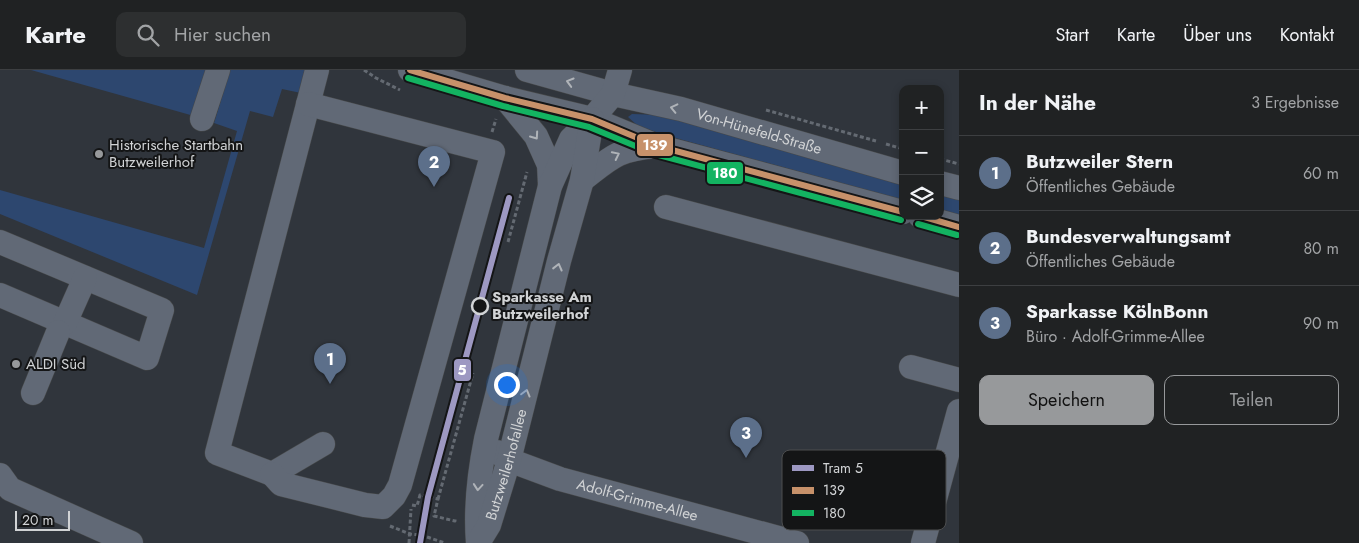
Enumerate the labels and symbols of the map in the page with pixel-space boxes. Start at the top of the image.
one-way arrow [566,78,575,88]
one-way arrow [670,103,679,114]
street label: Von-Hünefeld-Straße [693,103,825,160]
one-way arrow [529,130,538,140]
line badge: 139 [636,133,674,157]
place label: Historische Startbahn Butzweilerhof [109,134,243,173]
text: 139 [642,135,668,155]
pin: 2 [418,146,450,187]
marker: Historische Startbahn Butzweilerhof [93,148,105,160]
one-way arrow [611,151,620,161]
line badge: 180 [706,161,744,185]
text: 180 [712,163,738,183]
one-way arrow [552,263,563,272]
place label: Sparkasse Am Butzweilerhof [492,286,592,325]
marker: Sparkasse Am Butzweilerhof [471,297,489,315]
pin: 1 [314,343,346,384]
place label: ALDI Süd [26,353,86,375]
marker: ALDI Süd [10,358,22,370]
line badge: 5 [453,358,472,382]
text: 5 [457,360,467,380]
your location [494,372,520,398]
one-way arrow [521,389,531,398]
street label: Butzweilerhofallee [480,406,532,523]
pin: 3 [730,417,762,458]
legend [782,450,946,530]
text: Tram 5 [823,458,863,478]
street label: Adolf-Grimme-Allee [574,473,701,527]
text: 139 [823,480,845,500]
one-way arrow [473,483,484,491]
text: 180 [823,503,845,523]
scale bar [15,508,70,531]

